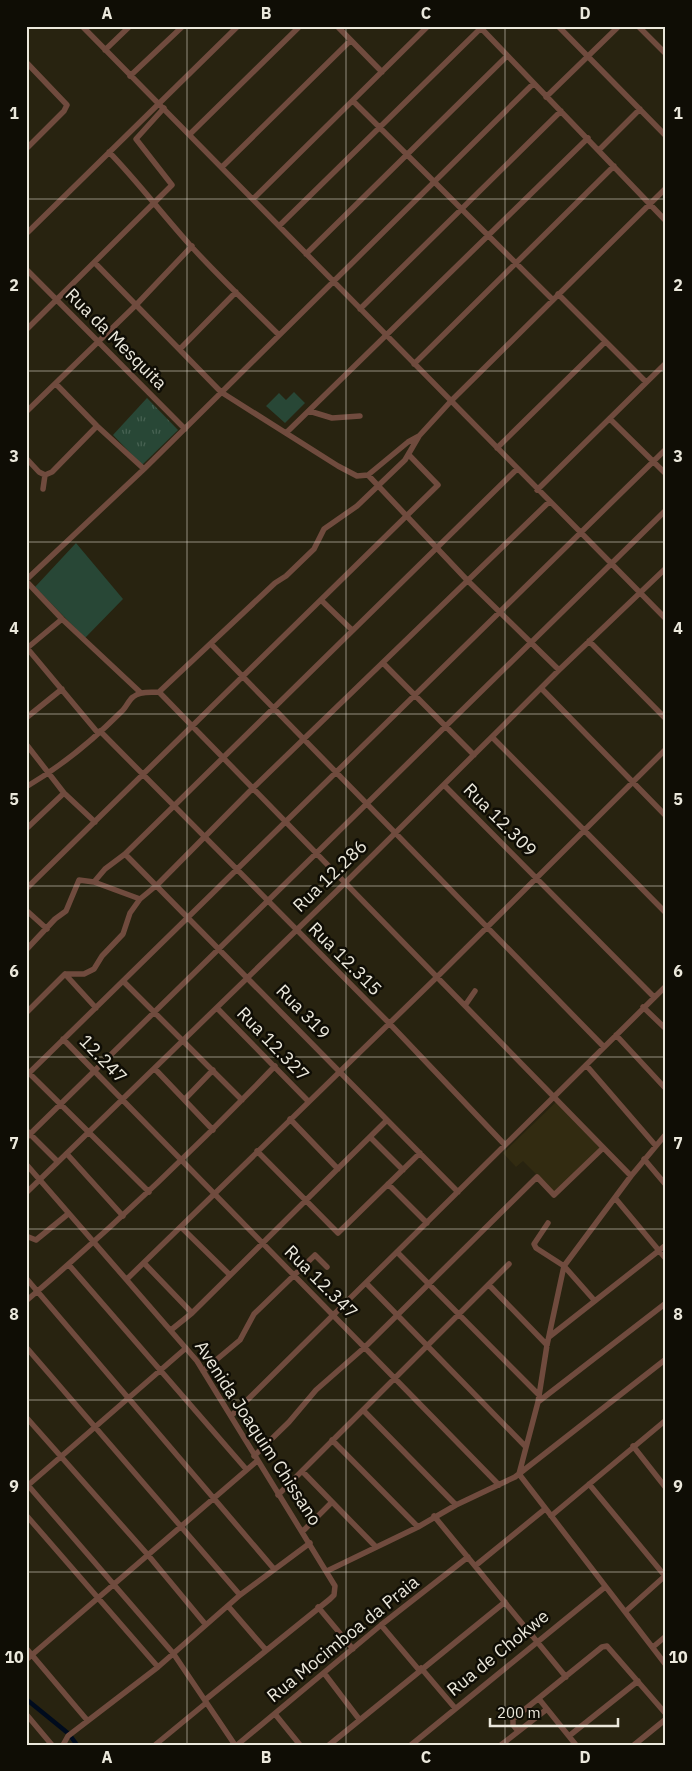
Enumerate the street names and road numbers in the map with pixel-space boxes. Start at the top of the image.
street label: Rua da Mesquita [61,283,172,395]
street label: Rua 12.309 [459,778,542,861]
street label: Rua 12.286 [288,835,372,917]
street label: Rua 12.315 [304,917,387,1000]
street label: Rua 319 [271,979,335,1044]
street label: Rua 12.327 [232,1002,314,1086]
street label: 12.247 [75,1029,132,1088]
street label: Rua 12.347 [280,1240,363,1323]
street label: Avenida Joaquim Chissano [190,1336,327,1530]
street label: Rua Mocimboa da Praia [262,1570,424,1707]
street label: Rua de Chokwe [442,1604,553,1701]

